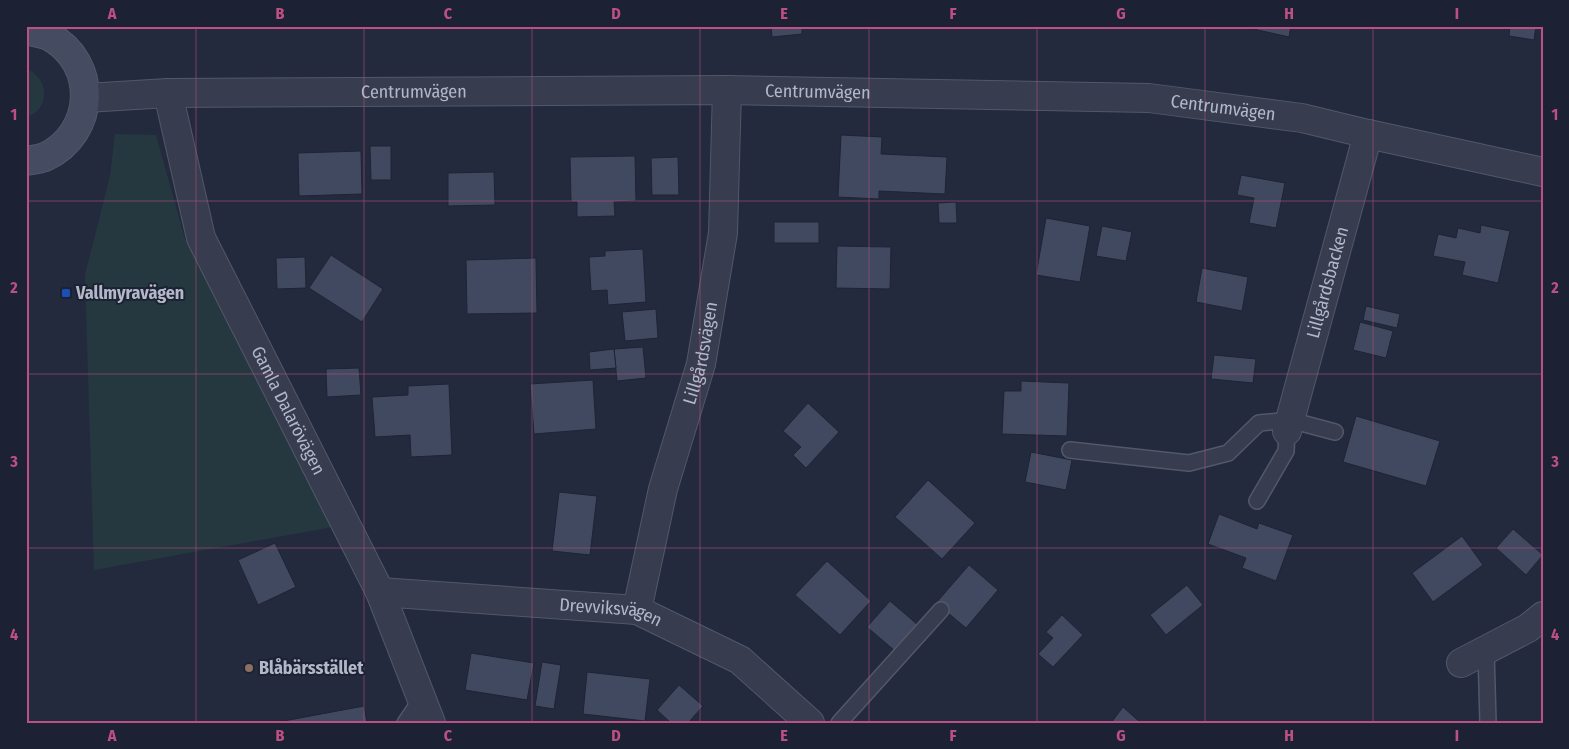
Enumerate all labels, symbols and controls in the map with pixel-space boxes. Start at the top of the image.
text: A [107,4,117,23]
text: B [276,4,285,23]
text: C [444,4,453,23]
text: D [611,4,621,23]
text: E [780,4,788,23]
text: F [949,4,957,23]
text: G [1116,4,1126,23]
text: H [1284,4,1294,23]
text: I [1455,4,1459,23]
street label: Centrumvägen [361,80,467,103]
street label: Centrumvägen [765,80,871,104]
street label: Centrumvägen [1169,90,1277,125]
text: 1 [11,105,17,124]
text: 1 [1552,105,1558,124]
street label: Lillgårdsbacken [1302,224,1353,341]
text: 2 [9,278,18,297]
text: 2 [1550,278,1559,297]
place label: Vallmyravägen [75,282,184,304]
marker: Vallmyravägen [60,287,72,299]
street label: Lillgårdsvägen [678,300,722,407]
street label: Gamla Dalarövägen [247,342,330,479]
text: 3 [9,452,18,471]
text: 3 [1550,452,1559,471]
street label: Drevviksvägen [559,594,666,632]
text: 4 [10,625,18,644]
text: 4 [1551,625,1559,644]
place label: Blåbärsstället [259,657,364,679]
marker: Blåbärsstället [243,662,255,674]
text: A [107,726,117,745]
text: B [276,726,285,745]
text: C [444,726,453,745]
text: D [611,726,621,745]
text: E [780,726,788,745]
text: F [949,726,957,745]
text: G [1116,726,1126,745]
text: H [1284,726,1294,745]
text: I [1455,726,1459,745]

